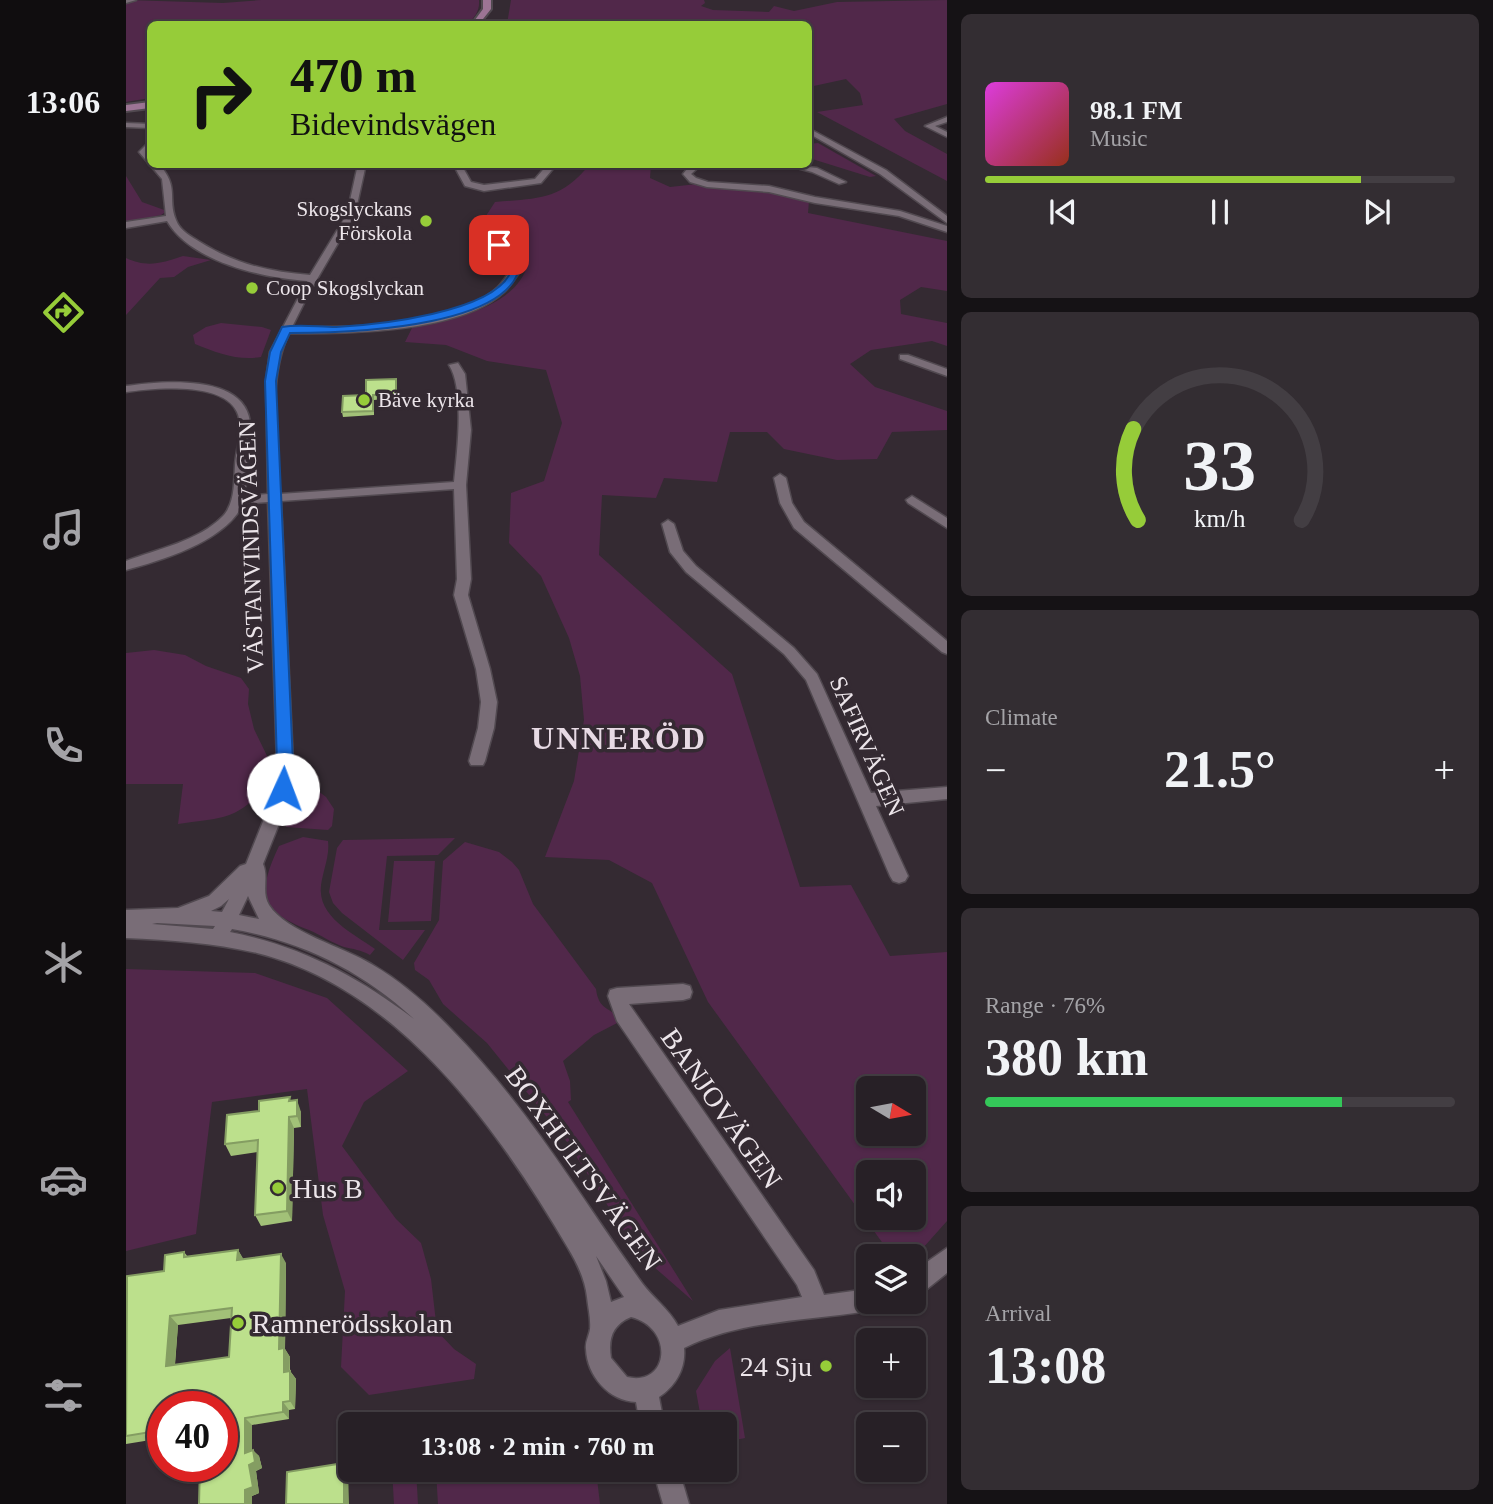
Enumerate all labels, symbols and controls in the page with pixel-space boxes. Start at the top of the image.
text: 470 m [290,48,417,103]
icon: right [175,49,266,140]
text: 13:06 [26,84,100,120]
text: 98.1 FM [1090,96,1182,125]
text: Bidevindsvägen [290,106,496,142]
text: Music [1090,126,1148,151]
icon: previous [1044,193,1082,231]
icon: pause [1201,193,1239,231]
icon: next [1358,193,1396,231]
place label: Skogslyckans Förskola [297,197,413,245]
marker: Skogslyckans Förskola [418,213,434,229]
pin [469,215,529,275]
icon: arrive [480,226,518,264]
place label: Coop Skogslyckan [266,276,425,300]
marker: Coop Skogslyckan [244,280,260,296]
icon: directions [39,288,88,337]
place label: Bäve kyrka [378,388,475,412]
marker: Bäve kyrka [356,392,372,408]
street label: VÄSTANVINDSVÄGEN [234,420,268,674]
text: 33 [1184,425,1256,506]
icon: music [39,505,88,554]
text: km/h [1194,505,1246,532]
street label: SAFIRVÄGEN [825,672,909,820]
text: Climate [985,705,1058,730]
district label: UNNERÖD [531,720,707,756]
icon: phone [39,721,88,770]
text: 21.5° [1164,741,1276,798]
text: − [985,749,1006,791]
text: + [1434,749,1455,791]
position arrow [246,752,320,826]
icon: climate [39,938,88,987]
text: Range · 76% [985,993,1105,1018]
street label: BANJOVÄGEN [655,1022,788,1194]
text: 380 km [985,1029,1148,1086]
street label: BOXHULTSVÄGEN [499,1060,668,1276]
north arrow [856,1076,926,1146]
map controls [856,1076,926,1482]
icon: car [39,1155,88,1204]
button: sound [856,1160,926,1230]
place label: Hus B [292,1173,363,1204]
marker: Hus B [270,1180,286,1196]
button: layers [856,1244,926,1314]
text: Arrival [985,1301,1051,1326]
place label: Ramnerödsskolan [252,1308,453,1339]
marker: Ramnerödsskolan [230,1315,246,1331]
button: + [856,1328,926,1398]
text: 13:08 [985,1337,1106,1394]
place label: 24 Sju [740,1351,812,1382]
marker: 24 Sju [818,1358,834,1374]
icon: filters [39,1371,88,1420]
speed limit sign: 40 [147,1391,238,1482]
button: − [856,1412,926,1482]
text: 13:08 · 2 min · 760 m [421,1432,655,1461]

